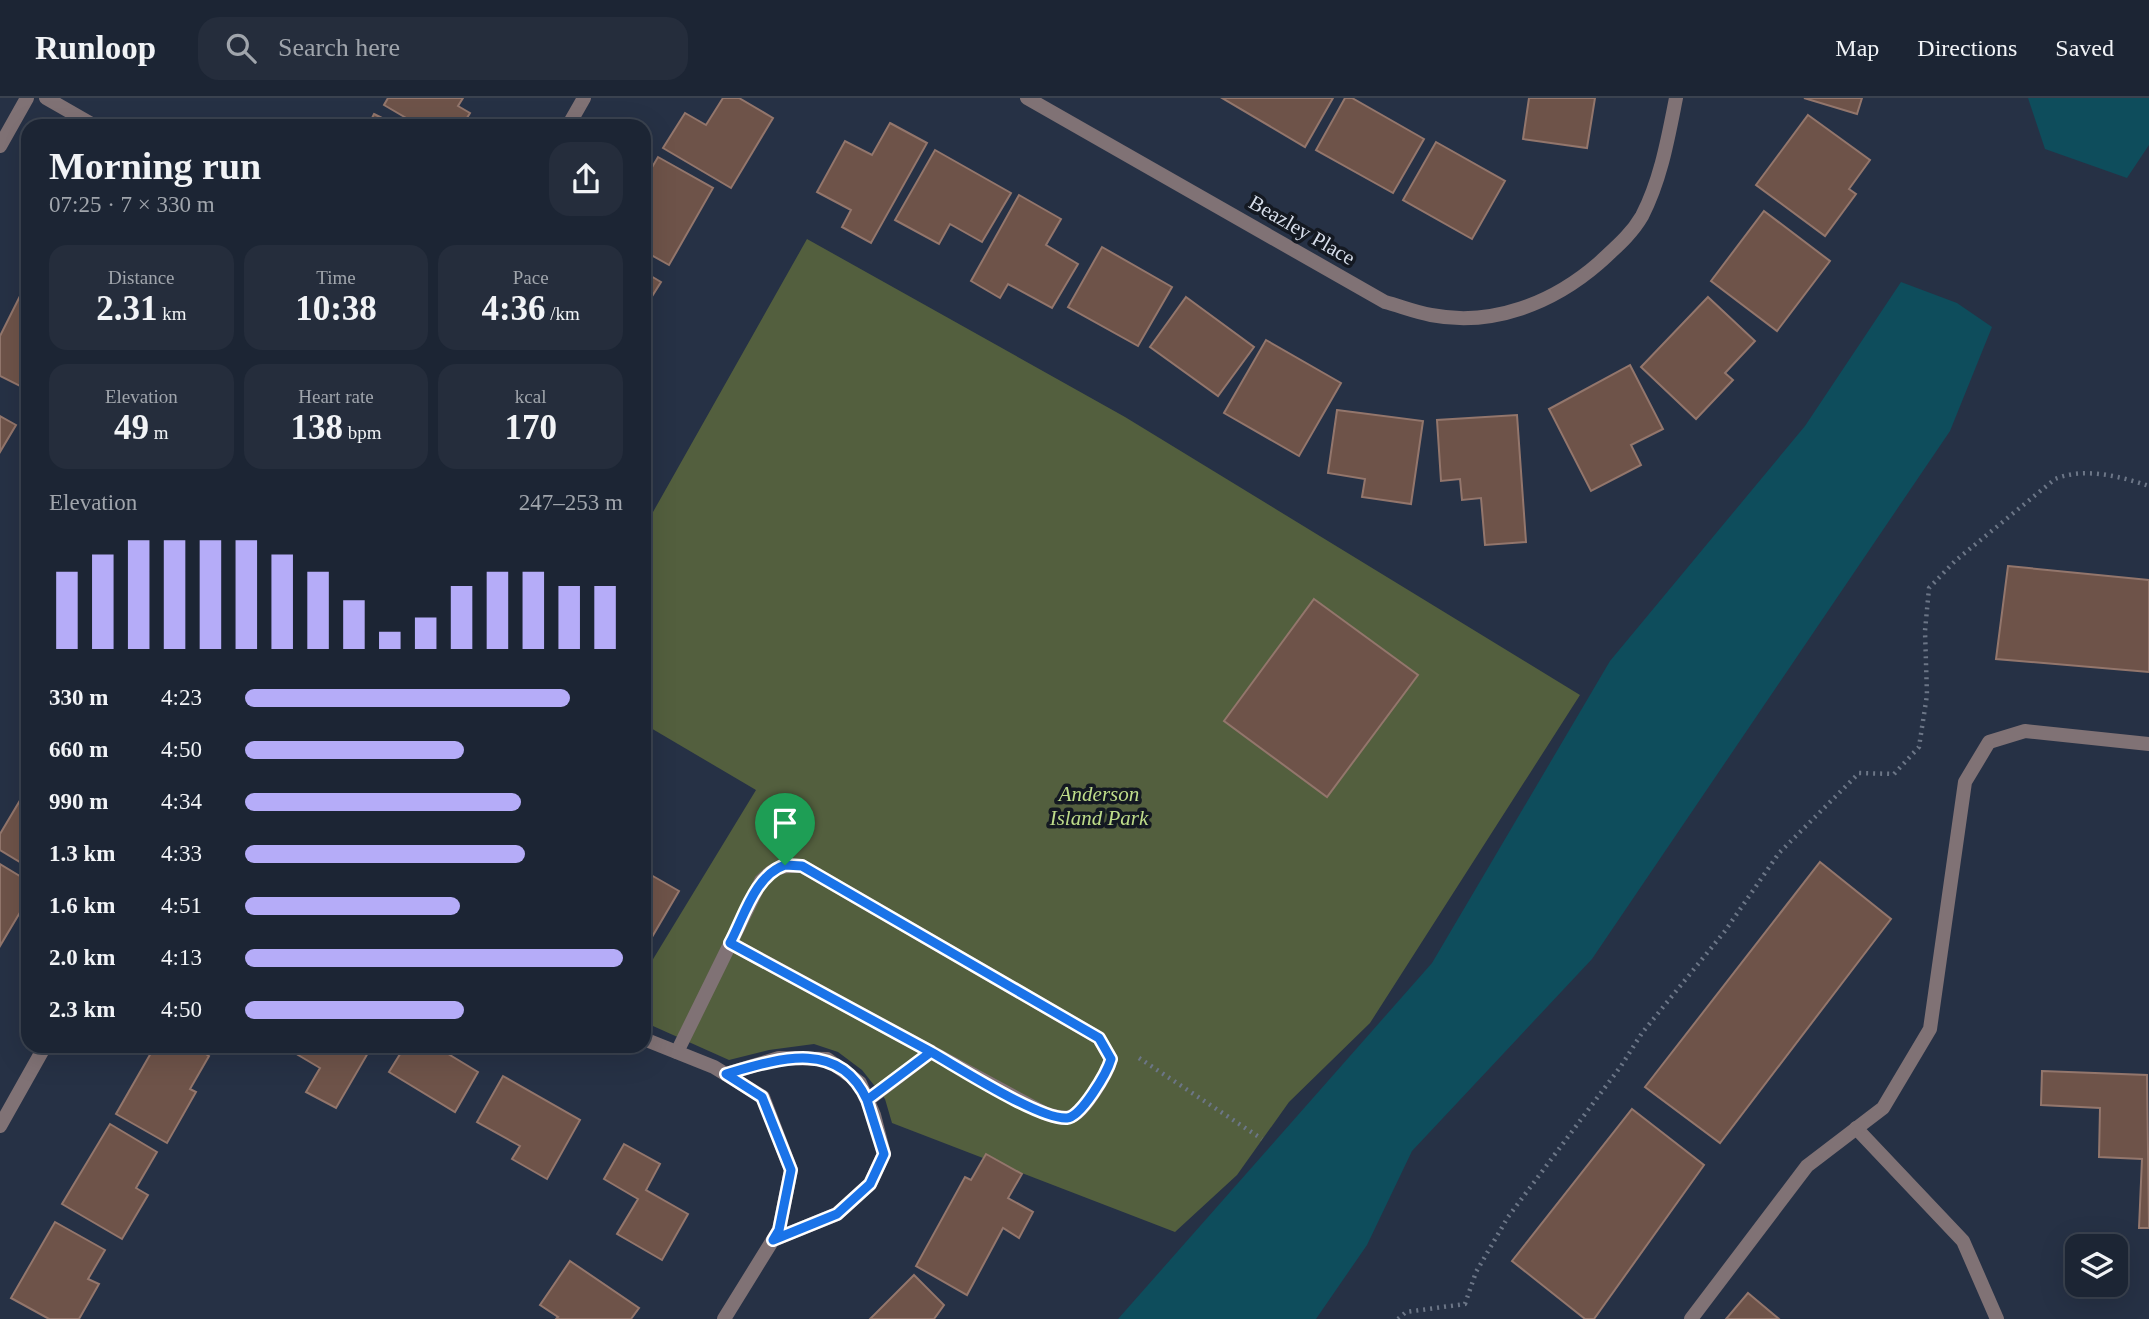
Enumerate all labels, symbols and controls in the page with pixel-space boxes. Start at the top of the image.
search box [198,17,688,80]
icon: search [222,29,260,67]
text: Runloop [35,30,156,66]
text: Search here [278,33,400,62]
text: Map [1835,35,1879,61]
text: Directions [1917,35,2017,61]
text: Saved [2055,35,2114,61]
button: share [549,142,623,216]
text: Morning run [49,145,261,187]
street label: Beazley Place [1245,190,1359,270]
text: 07:25 · 7 × 330 m [49,192,215,217]
text: Distance [108,267,175,288]
text: Time [316,267,356,288]
text: Pace [513,267,549,288]
text: 2.31 [96,289,157,328]
text: 10:38 [295,289,377,328]
text: 4:36 [481,289,546,328]
text: km [157,303,186,324]
text: /km [546,303,580,324]
text: Elevation [105,386,178,407]
text: Heart rate [298,386,374,407]
text: kcal [515,386,546,407]
text: 49 [114,408,149,447]
text: 138 [290,408,343,447]
text: 170 [504,408,557,447]
text: m [149,422,169,443]
text: bpm [343,422,382,443]
text: Elevation [49,490,137,515]
text: 247–253 m [519,490,623,515]
text: 330 m [49,685,108,710]
text: 4:23 [161,685,202,710]
text: 660 m [49,737,108,762]
text: 4:50 [161,737,202,762]
park label: Anderson Island Park [1049,782,1149,830]
text: 990 m [49,789,108,814]
text: 4:34 [161,789,202,814]
pin [755,793,815,865]
icon: arrive [766,804,804,842]
text: 1.3 km [49,841,115,866]
text: 4:33 [161,841,202,866]
text: 1.6 km [49,893,115,918]
text: 4:51 [161,893,202,918]
text: 2.0 km [49,945,115,970]
text: 4:13 [161,945,202,970]
text: 2.3 km [49,997,115,1022]
text: 4:50 [161,997,202,1022]
map controls [2065,1234,2128,1297]
button: layers [2065,1234,2128,1297]

